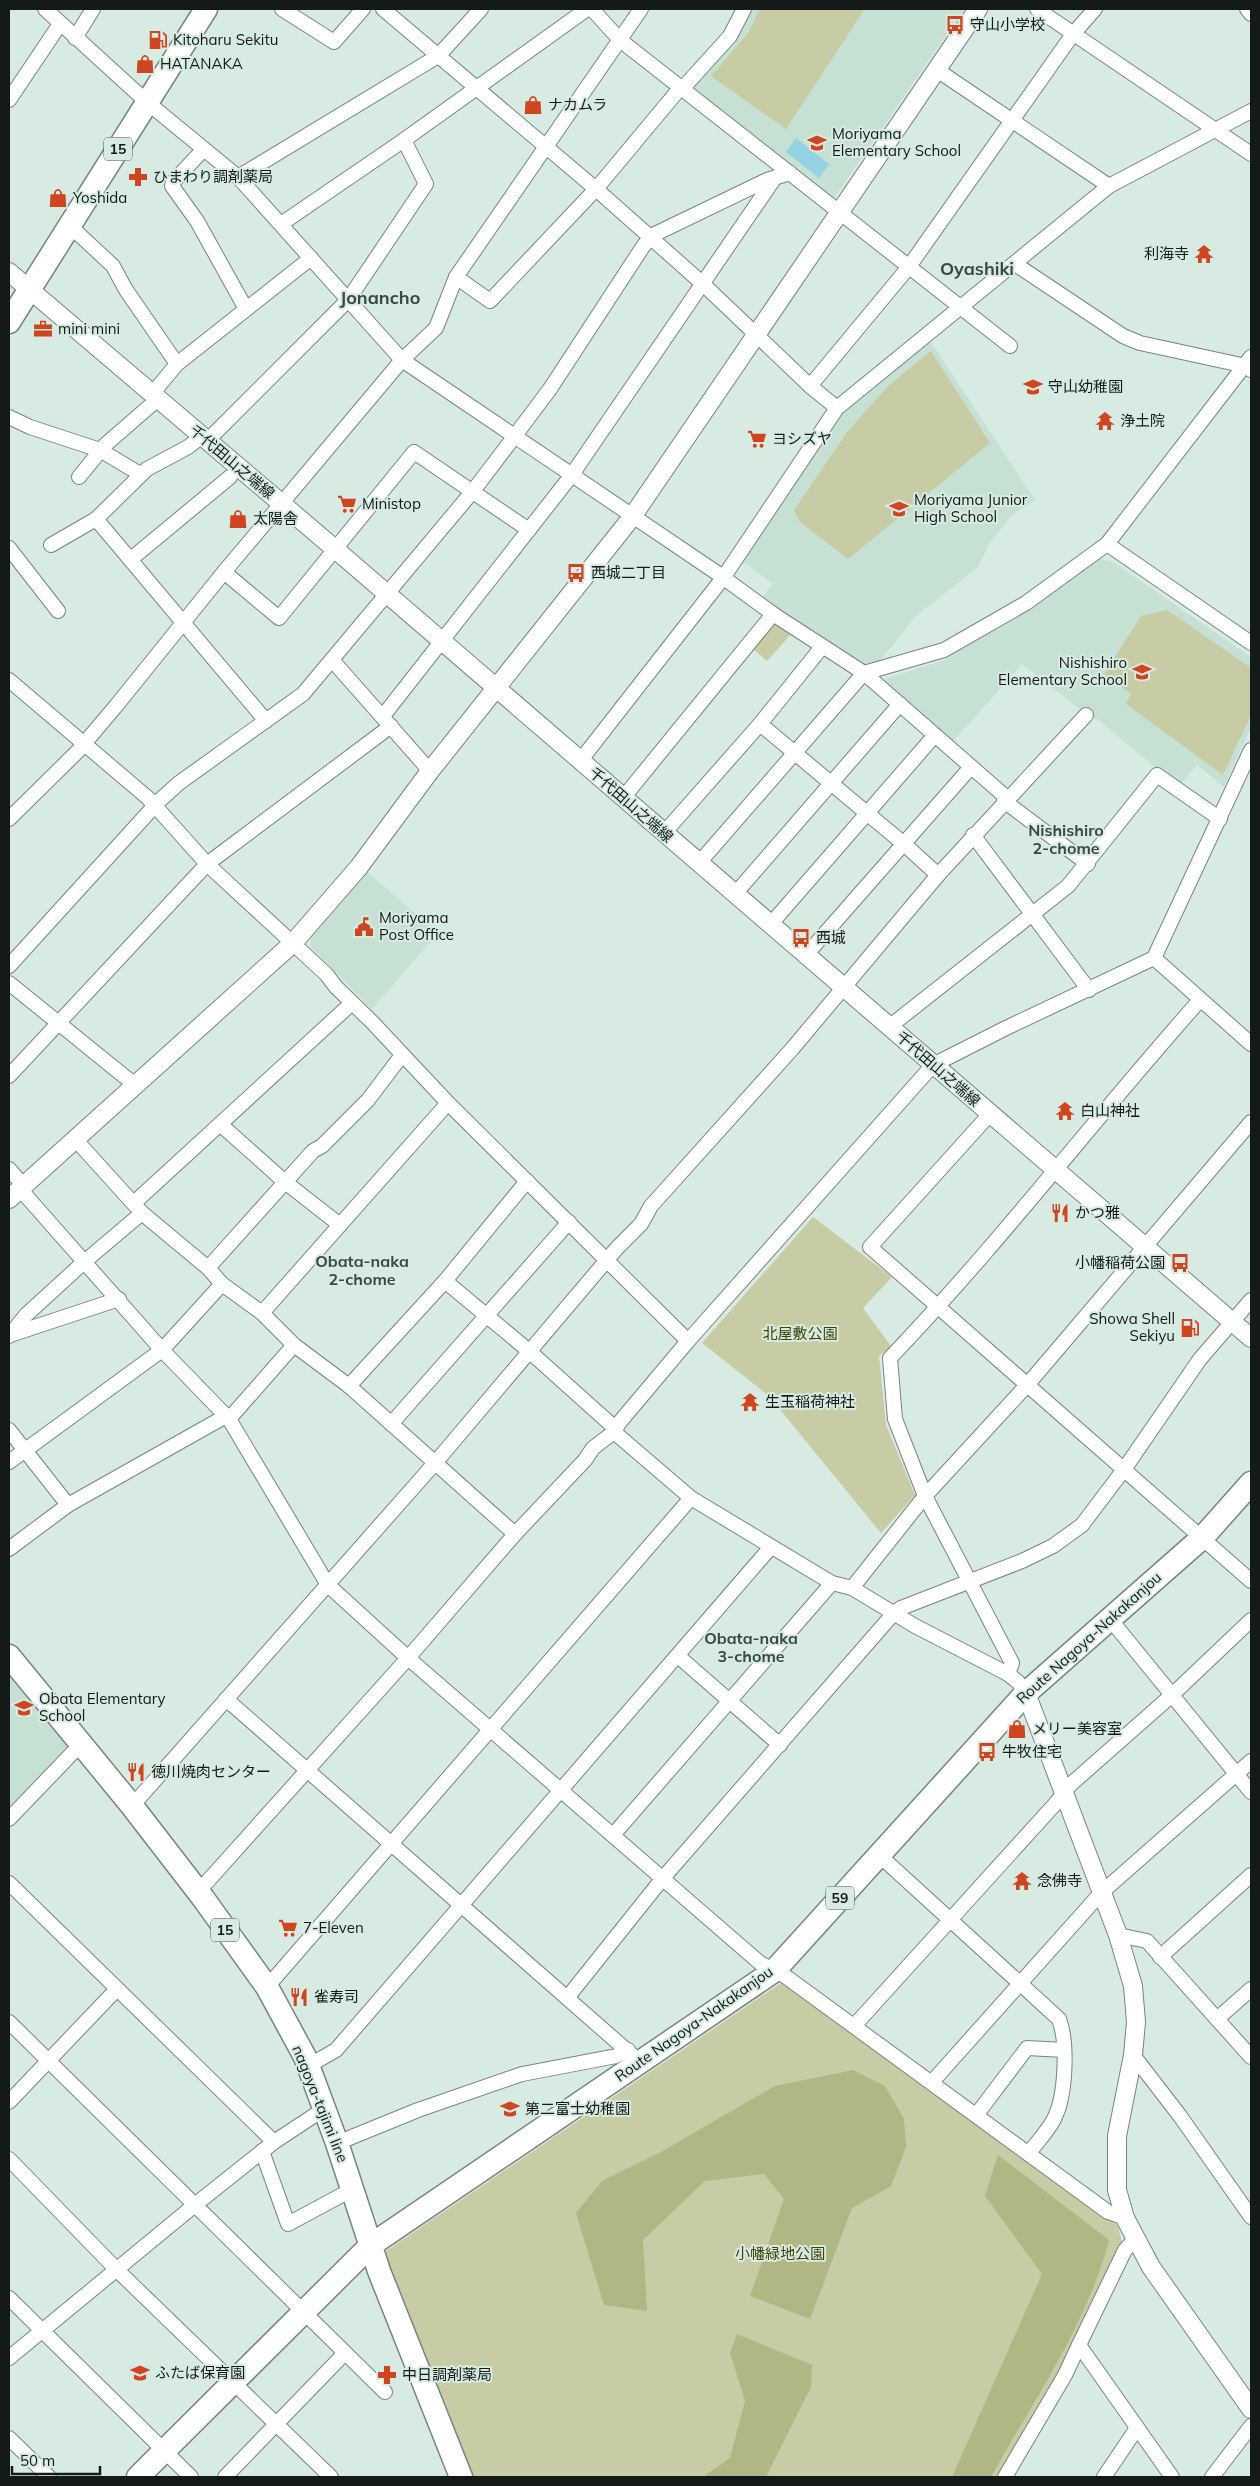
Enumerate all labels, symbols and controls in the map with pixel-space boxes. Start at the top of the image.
bus stop icon: 守山小学校 [944,14,966,36]
place label: 守山小学校 [970,15,1045,34]
fuel station icon: Kitoharu Sekitu [147,29,169,51]
place label: Kitoharu Sekitu [173,30,278,49]
shop icon: HATANAKA [134,53,156,75]
place label: HATANAKA [160,54,243,73]
shop icon: ナカムラ [522,94,544,116]
place label: ナカムラ [548,95,607,114]
place label: Moriyama Elementary School [832,124,961,160]
school or university icon: Moriyama Elementary School [806,132,828,154]
road number: 15 [104,138,132,160]
pharmacy icon: ひまわり調剤薬局 [127,166,149,188]
place label: ひまわり調剤薬局 [153,167,273,186]
shop icon: Yoshida [47,187,69,209]
place label: Yoshida [72,188,127,207]
temple icon: 利海寺 [1193,243,1215,265]
place label: 利海寺 [1144,244,1189,263]
district label: Oyashiki [940,257,1014,280]
district label: Jonancho [340,286,420,309]
office icon: mini mini [32,318,54,340]
place label: mini mini [58,319,120,338]
school or university icon: 守山幼稚園 [1022,376,1044,398]
place label: 守山幼稚園 [1048,377,1123,396]
temple icon: 浄土院 [1094,410,1116,432]
place label: 浄土院 [1120,411,1165,430]
street label: 千代田山之端線 [186,421,279,503]
supermarket icon: ヨシズヤ [746,428,768,450]
place label: ヨシズヤ [772,429,832,448]
place label: Moriyama Junior High School [914,490,1028,526]
supermarket icon: Ministop [336,493,358,515]
place label: Ministop [362,494,421,513]
school or university icon: Moriyama Junior High School [888,498,910,520]
shop icon: 太陽舎 [227,508,249,530]
place label: 太陽舎 [253,509,298,528]
bus stop icon: 西城二丁目 [565,562,587,584]
place label: 西城二丁目 [591,563,666,582]
place label: Nishishiro Elementary School [998,653,1127,689]
school or university icon: Nishishiro Elementary School [1131,661,1153,683]
street label: 千代田山之端線 [585,763,677,846]
district label: Nishishiro 2-chome [1028,820,1104,858]
place label: Moriyama Post Office [379,908,454,944]
public building icon: Moriyama Post Office [353,916,375,938]
bus stop icon: 西城 [790,927,812,949]
place label: 西城 [816,928,846,947]
street label: 千代田山之端線 [892,1027,984,1110]
temple icon: 白山神社 [1054,1100,1076,1122]
place label: 白山神社 [1080,1101,1140,1120]
restaurant icon: かつ雅 [1049,1202,1071,1224]
place label: かつ雅 [1075,1203,1120,1222]
district label: Obata-naka 2-chome [315,1251,409,1289]
bus stop icon: 小幡稲荷公園 [1169,1252,1191,1274]
place label: 小幡稲荷公園 [1075,1253,1165,1272]
place label: Showa Shell Sekiyu [1089,1309,1175,1345]
fuel station icon: Showa Shell Sekiyu [1179,1317,1201,1339]
park label: 北屋敷公園 [762,1324,838,1343]
temple icon: 生玉稲荷神社 [739,1391,761,1413]
place label: 生玉稲荷神社 [765,1392,855,1411]
street label: Route Nagoya-Nakakanjou [1012,1567,1165,1708]
district label: Obata-naka 3-chome [704,1628,798,1666]
place label: Obata Elementary School [39,1689,166,1725]
school or university icon: Obata Elementary School [13,1697,35,1719]
shop icon: メリー美容室 [1006,1718,1028,1740]
place label: メリー美容室 [1032,1719,1122,1738]
bus stop icon: 牛牧住宅 [976,1741,998,1763]
place label: 牛牧住宅 [1002,1742,1062,1761]
restaurant icon: 徳川焼肉センター [125,1761,147,1783]
place label: 徳川焼肉センター [151,1762,271,1781]
temple icon: 念佛寺 [1011,1870,1033,1892]
place label: 念佛寺 [1037,1871,1082,1890]
road number: 59 [826,1886,854,1910]
supermarket icon: 7-Eleven [277,1917,299,1939]
road number: 15 [211,1918,239,1942]
place label: 7-Eleven [303,1918,364,1937]
street label: Route Nagoya-Nakakanjou [611,1962,776,2085]
restaurant icon: 雀寿司 [288,1986,310,2008]
place label: 雀寿司 [314,1987,359,2006]
street label: nagoya-tajimi line [288,2042,353,2165]
school or university icon: 第二富士幼稚園 [499,2098,521,2120]
place label: 第二富士幼稚園 [525,2099,630,2118]
park label: 小幡緑地公園 [735,2244,825,2263]
school or university icon: ふたば保育園 [129,2362,151,2384]
place label: ふたば保育園 [155,2363,245,2382]
pharmacy icon: 中日調剤薬局 [376,2364,398,2386]
place label: 中日調剤薬局 [402,2365,492,2384]
scale bar [12,2444,100,2476]
text: 50 m [20,2451,55,2470]

